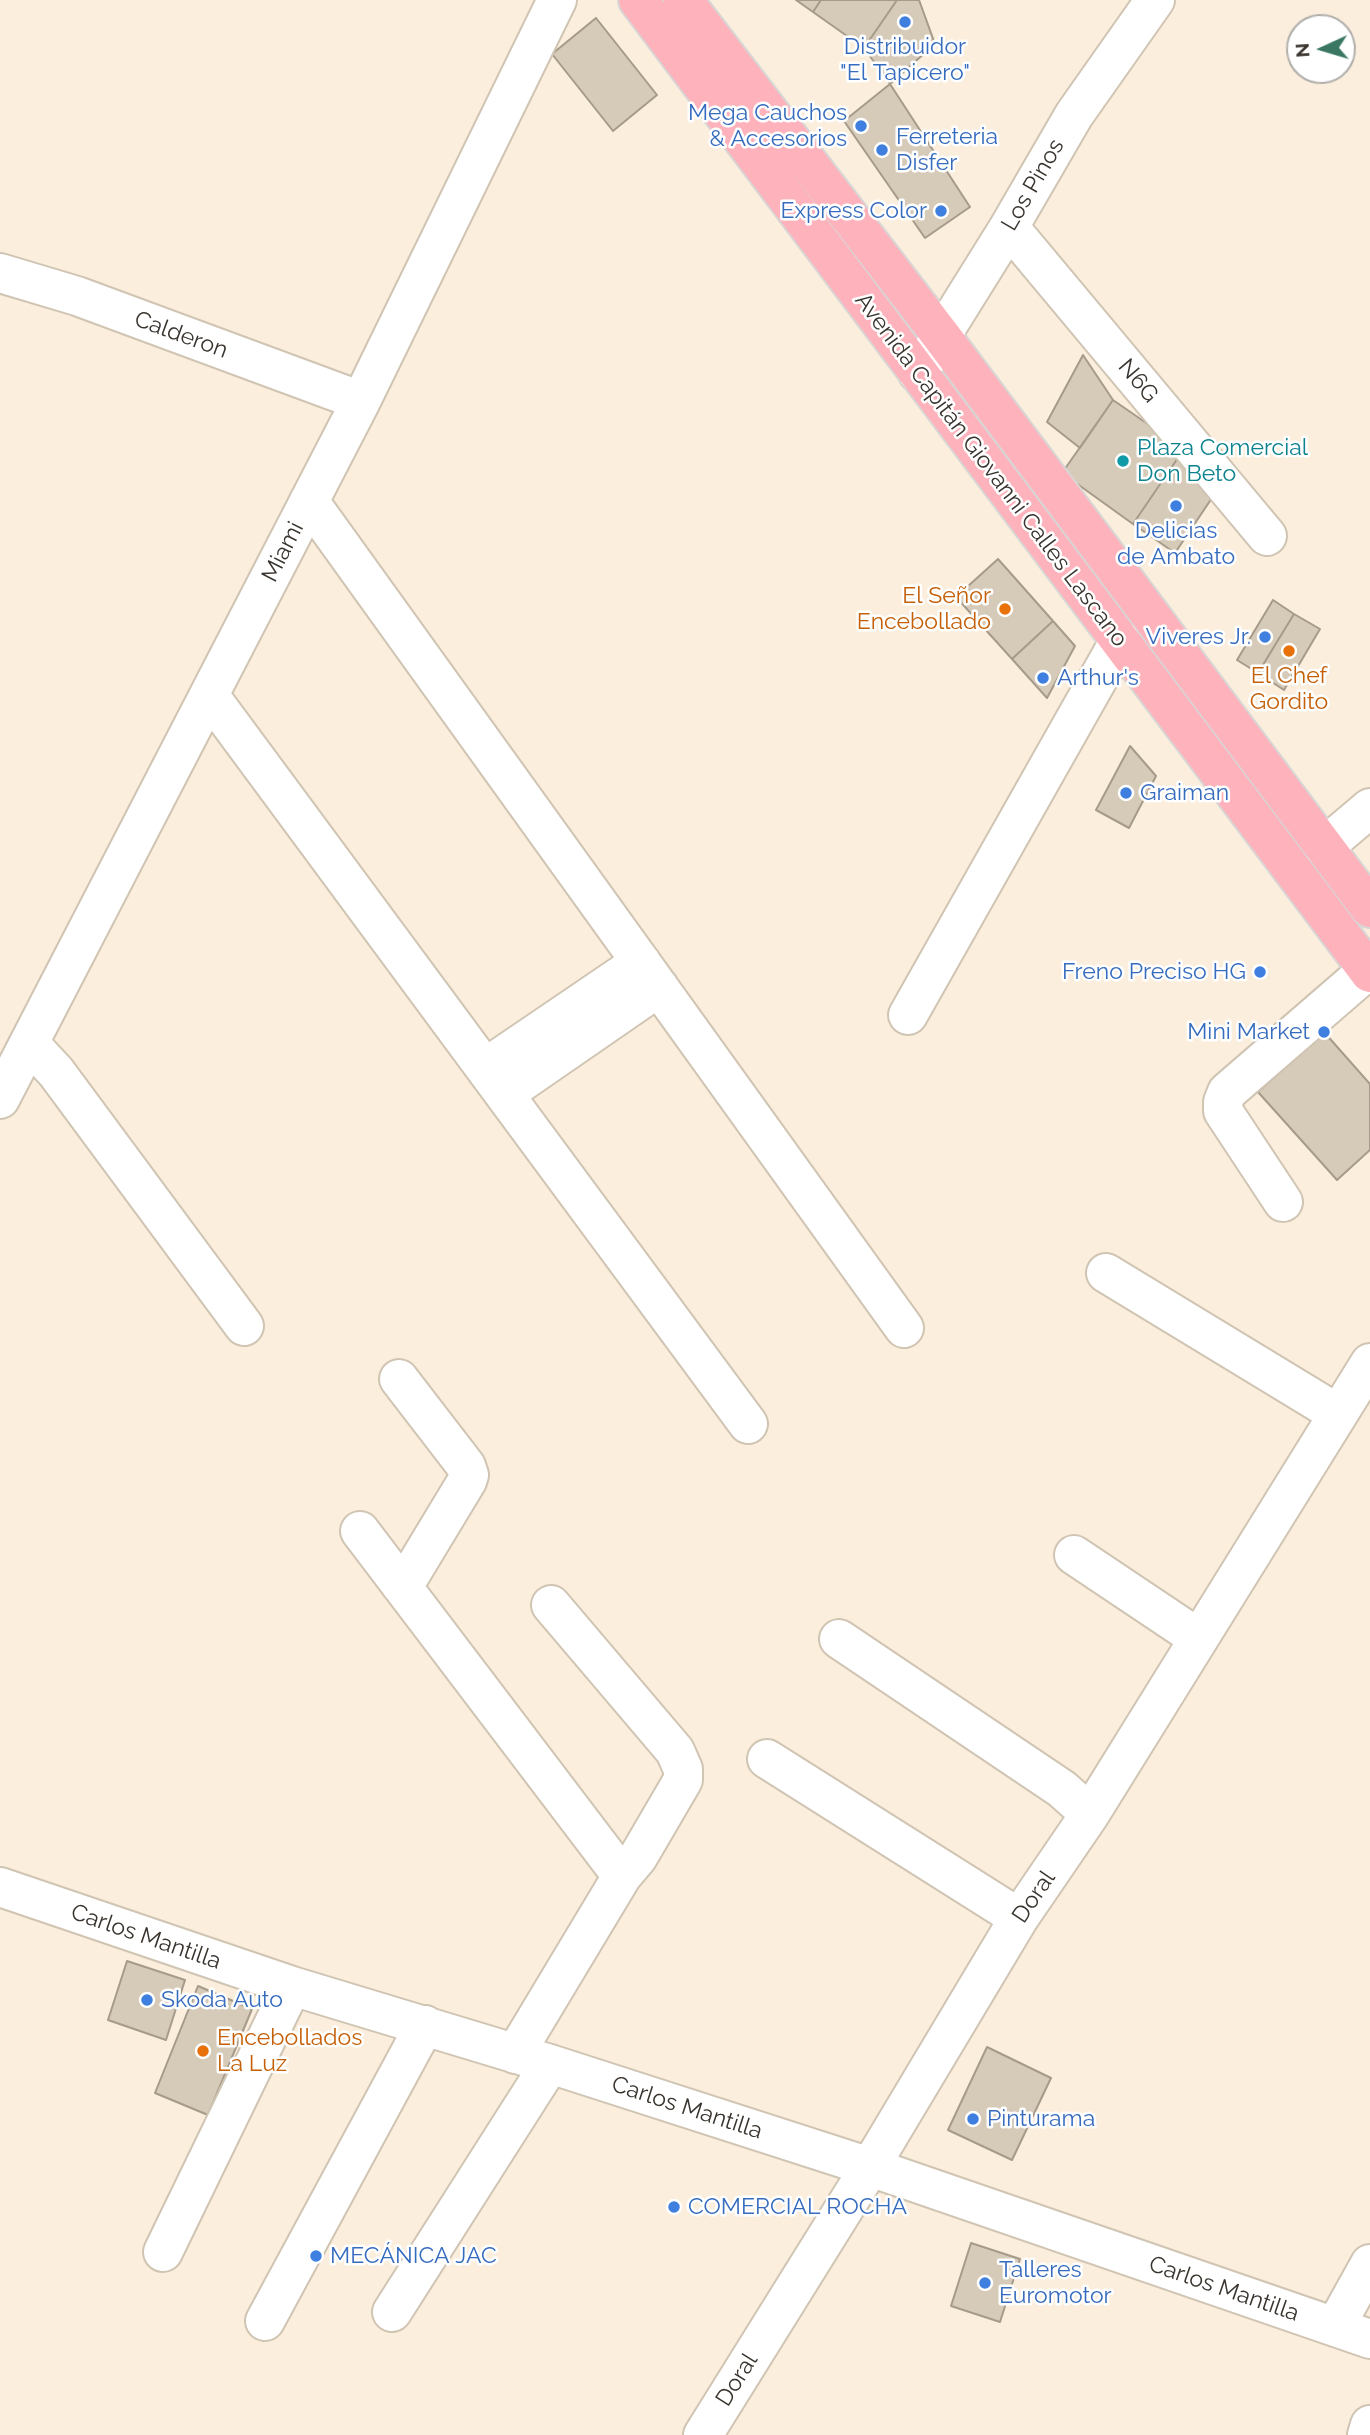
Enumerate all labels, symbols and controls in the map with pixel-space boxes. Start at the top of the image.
marker: Distribuidor "El Tapicero" [897,14,913,30]
north arrow [1286,14,1356,84]
place label: Distribuidor "El Tapicero" [840,33,970,87]
text: N [1291,42,1314,58]
place label: Mega Cauchos & Accesorios [688,99,847,153]
marker: Mega Cauchos & Accesorios [853,118,869,134]
place label: Ferreteria Disfer [896,123,998,177]
street label: Los Pinos [996,134,1070,236]
marker: Ferreteria Disfer [874,142,890,158]
place label: Express Color [780,197,927,225]
marker: Express Color [933,203,949,219]
street label: Avenida Capitán Giovanni Calles Lascano [849,288,1133,652]
street label: Calderon [131,305,231,365]
street label: N6G [1112,354,1164,408]
place label: Plaza Comercial Don Beto [1137,434,1308,488]
marker: Plaza Comercial Don Beto [1115,453,1131,469]
marker: Delicias de Ambato [1168,498,1184,514]
street label: Miami [256,517,310,587]
place label: Delicias de Ambato [1117,517,1235,571]
place label: El Señor Encebollado [857,582,991,636]
marker: El Señor Encebollado [997,601,1013,617]
place label: Viveres Jr. [1146,623,1251,651]
marker: Viveres Jr. [1257,629,1273,645]
marker: El Chef Gordito [1281,643,1297,659]
place label: El Chef Gordito [1250,662,1328,716]
place label: Arthur's [1057,664,1139,692]
marker: Arthur's [1035,670,1051,686]
place label: Graiman [1140,779,1229,807]
marker: Graiman [1118,785,1134,801]
place label: Freno Preciso HG [1062,958,1246,986]
marker: Freno Preciso HG [1252,964,1268,980]
place label: Mini Market [1187,1018,1310,1046]
marker: Mini Market [1316,1024,1332,1040]
street label: Doral [1007,1866,1061,1928]
street label: Carlos Mantilla [67,1898,225,1976]
place label: Skoda Auto [161,1986,283,2014]
marker: Skoda Auto [139,1992,155,2008]
place label: Encebollados La Luz [217,2024,362,2078]
marker: Encebollados La Luz [195,2043,211,2059]
street label: Carlos Mantilla [608,2071,766,2145]
place label: Pinturama [987,2105,1095,2133]
marker: Pinturama [965,2111,981,2127]
place label: COMERCIAL ROCHA [688,2193,907,2221]
marker: COMERCIAL ROCHA [666,2199,682,2215]
place label: MECÁNICA JAC [330,2242,497,2270]
marker: MECÁNICA JAC [308,2248,324,2264]
street label: Carlos Mantilla [1145,2250,1303,2328]
place label: Talleres Euromotor [999,2256,1112,2310]
marker: Talleres Euromotor [977,2275,993,2291]
street label: Doral [710,2349,764,2411]

